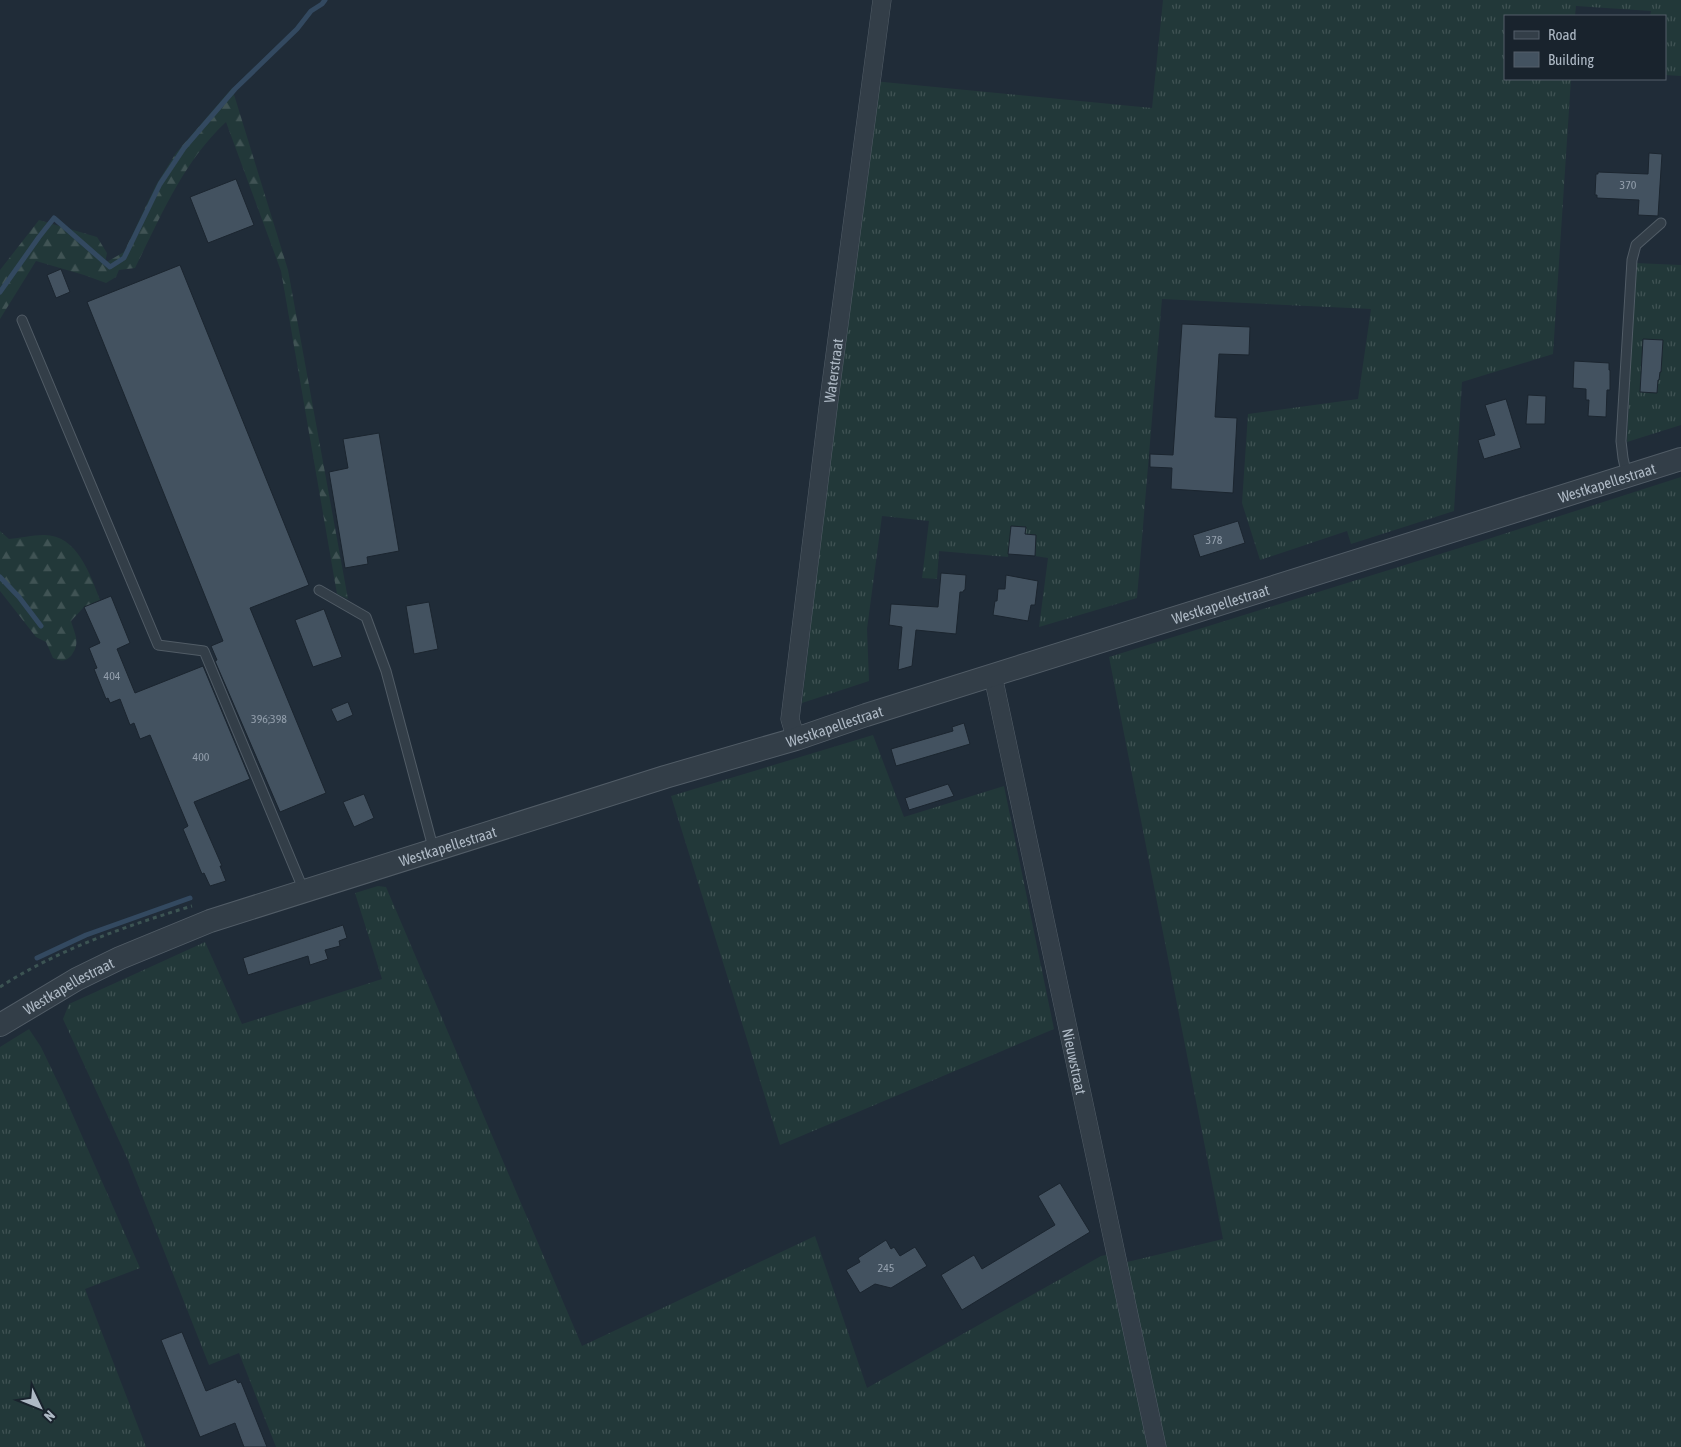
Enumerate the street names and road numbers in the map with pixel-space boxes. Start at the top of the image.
street label: Waterstraat [820,337,846,404]
street label: Westkapellestraat [1556,459,1658,506]
street label: Westkapellestraat [1170,580,1271,627]
street label: Westkapellestraat [784,702,885,750]
street label: Westkapellestraat [397,822,498,869]
street label: Westkapellestraat [20,954,117,1018]
street label: Nieuwstraat [1060,1027,1090,1096]

